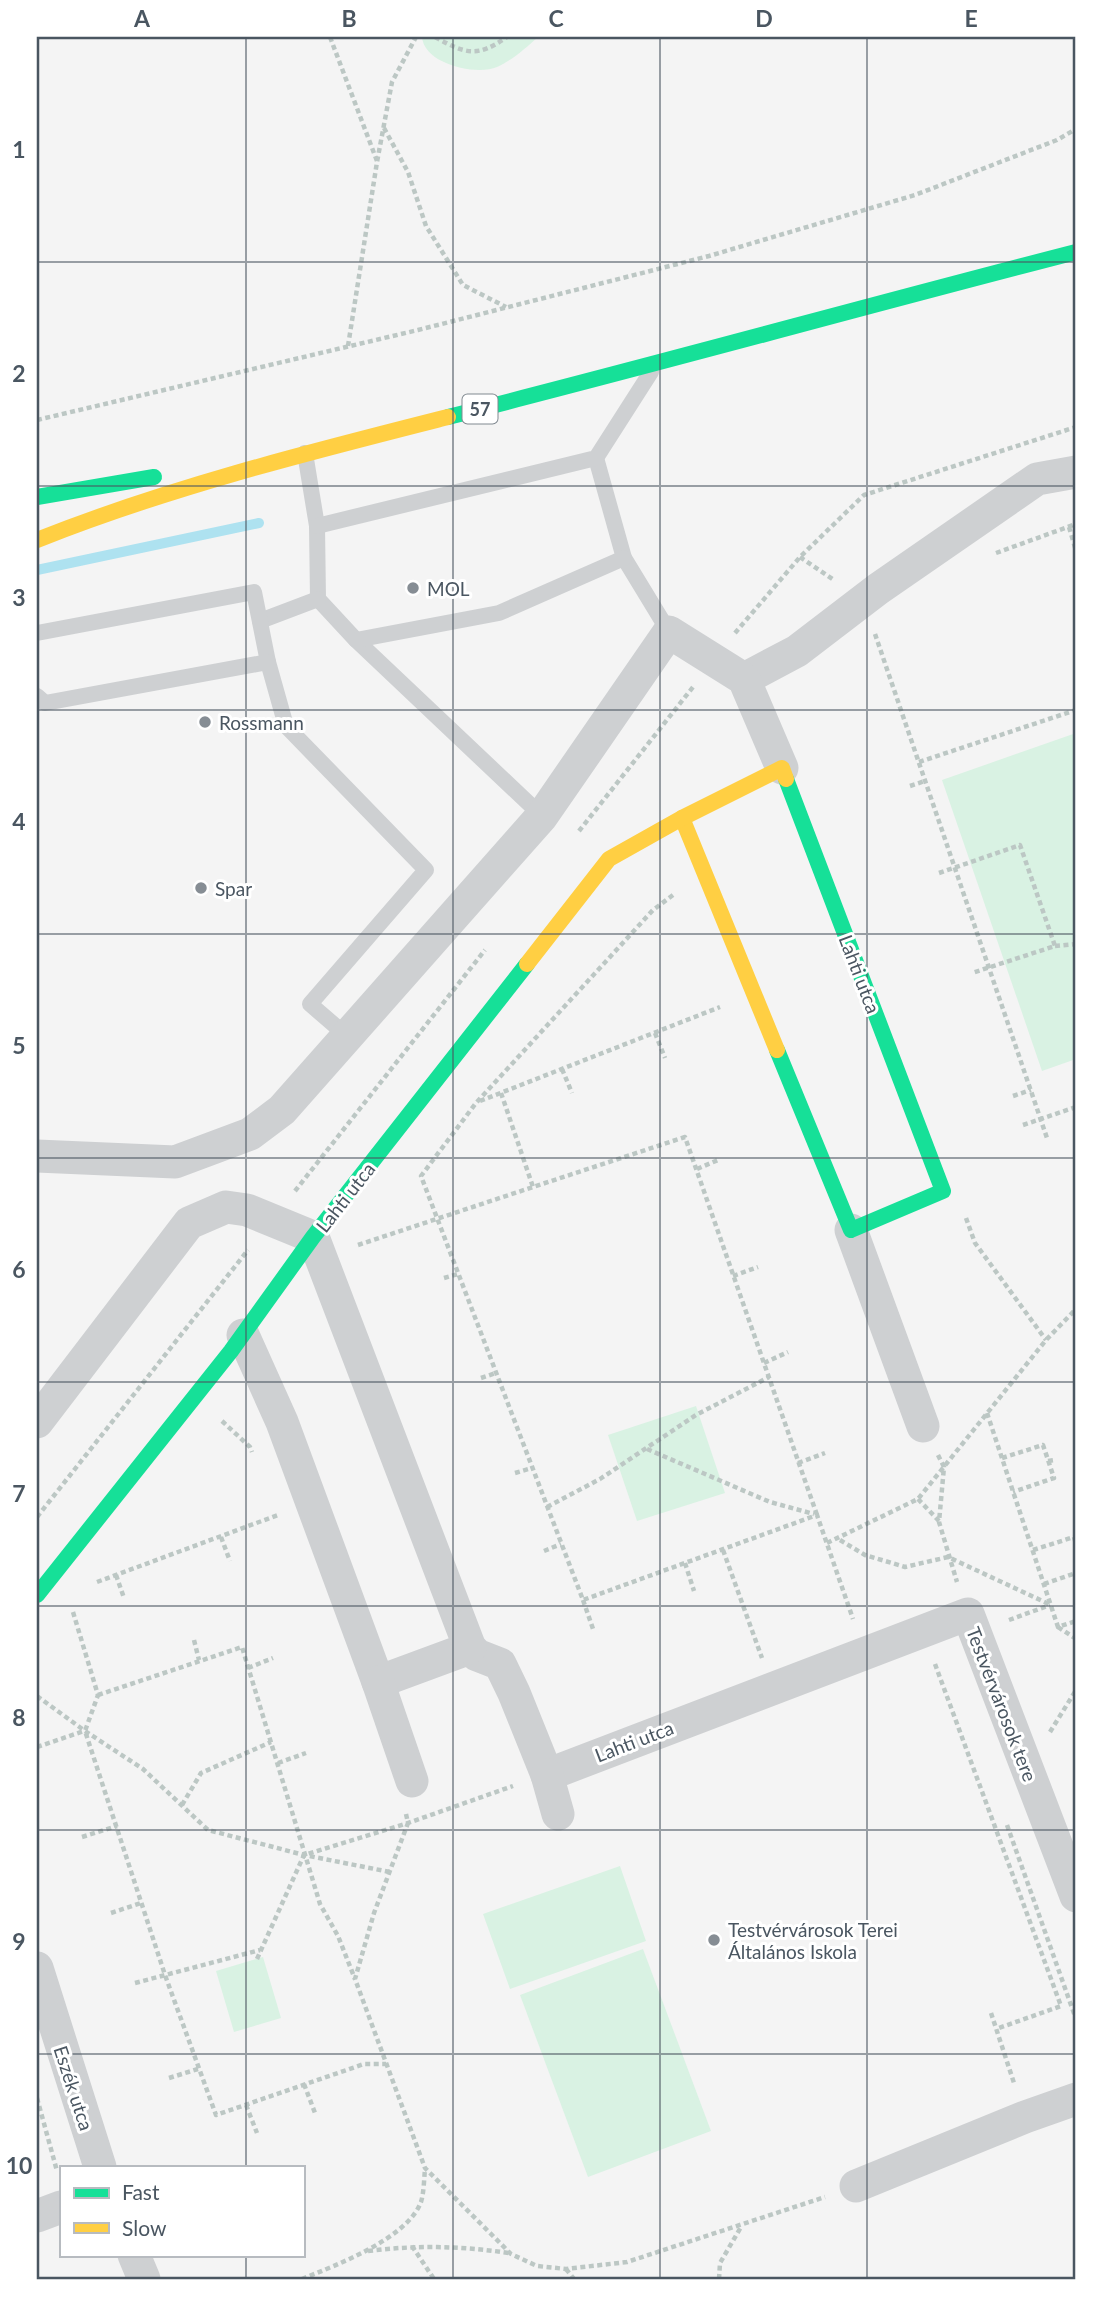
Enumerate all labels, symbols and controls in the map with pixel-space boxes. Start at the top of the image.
text: A [133,4,151,32]
text: B [341,4,357,32]
text: C [548,4,564,32]
text: D [755,4,773,32]
text: E [964,4,978,32]
text: 1 [12,135,26,163]
text: 2 [12,359,26,387]
road number: 57 [462,394,498,424]
place label: MOL [427,577,470,600]
marker: MOL [405,580,421,596]
text: 3 [12,583,26,611]
place label: Rossmann [219,711,304,734]
marker: Rossmann [197,714,213,730]
text: 4 [12,807,26,835]
place label: Spar [215,877,252,900]
marker: Spar [193,880,209,896]
street label: Lahti utca [835,932,885,1016]
text: 5 [12,1031,26,1059]
street label: Lahti utca [311,1158,379,1236]
text: 6 [12,1255,26,1283]
text: 7 [12,1479,26,1507]
street label: Testvérvárosok tere [962,1623,1042,1785]
text: 8 [12,1703,26,1731]
street label: Lahti utca [592,1716,676,1766]
place label: Testvérvárosok Terei Általános Iskola [728,1918,898,1963]
text: 9 [12,1927,26,1955]
marker: Testvérvárosok Terei Általános Iskola [706,1932,722,1948]
street label: Eszék utca [49,2043,99,2133]
text: 10 [6,2151,32,2179]
legend [60,2166,304,2256]
text: Fast [122,2179,160,2204]
text: Slow [122,2215,167,2240]

